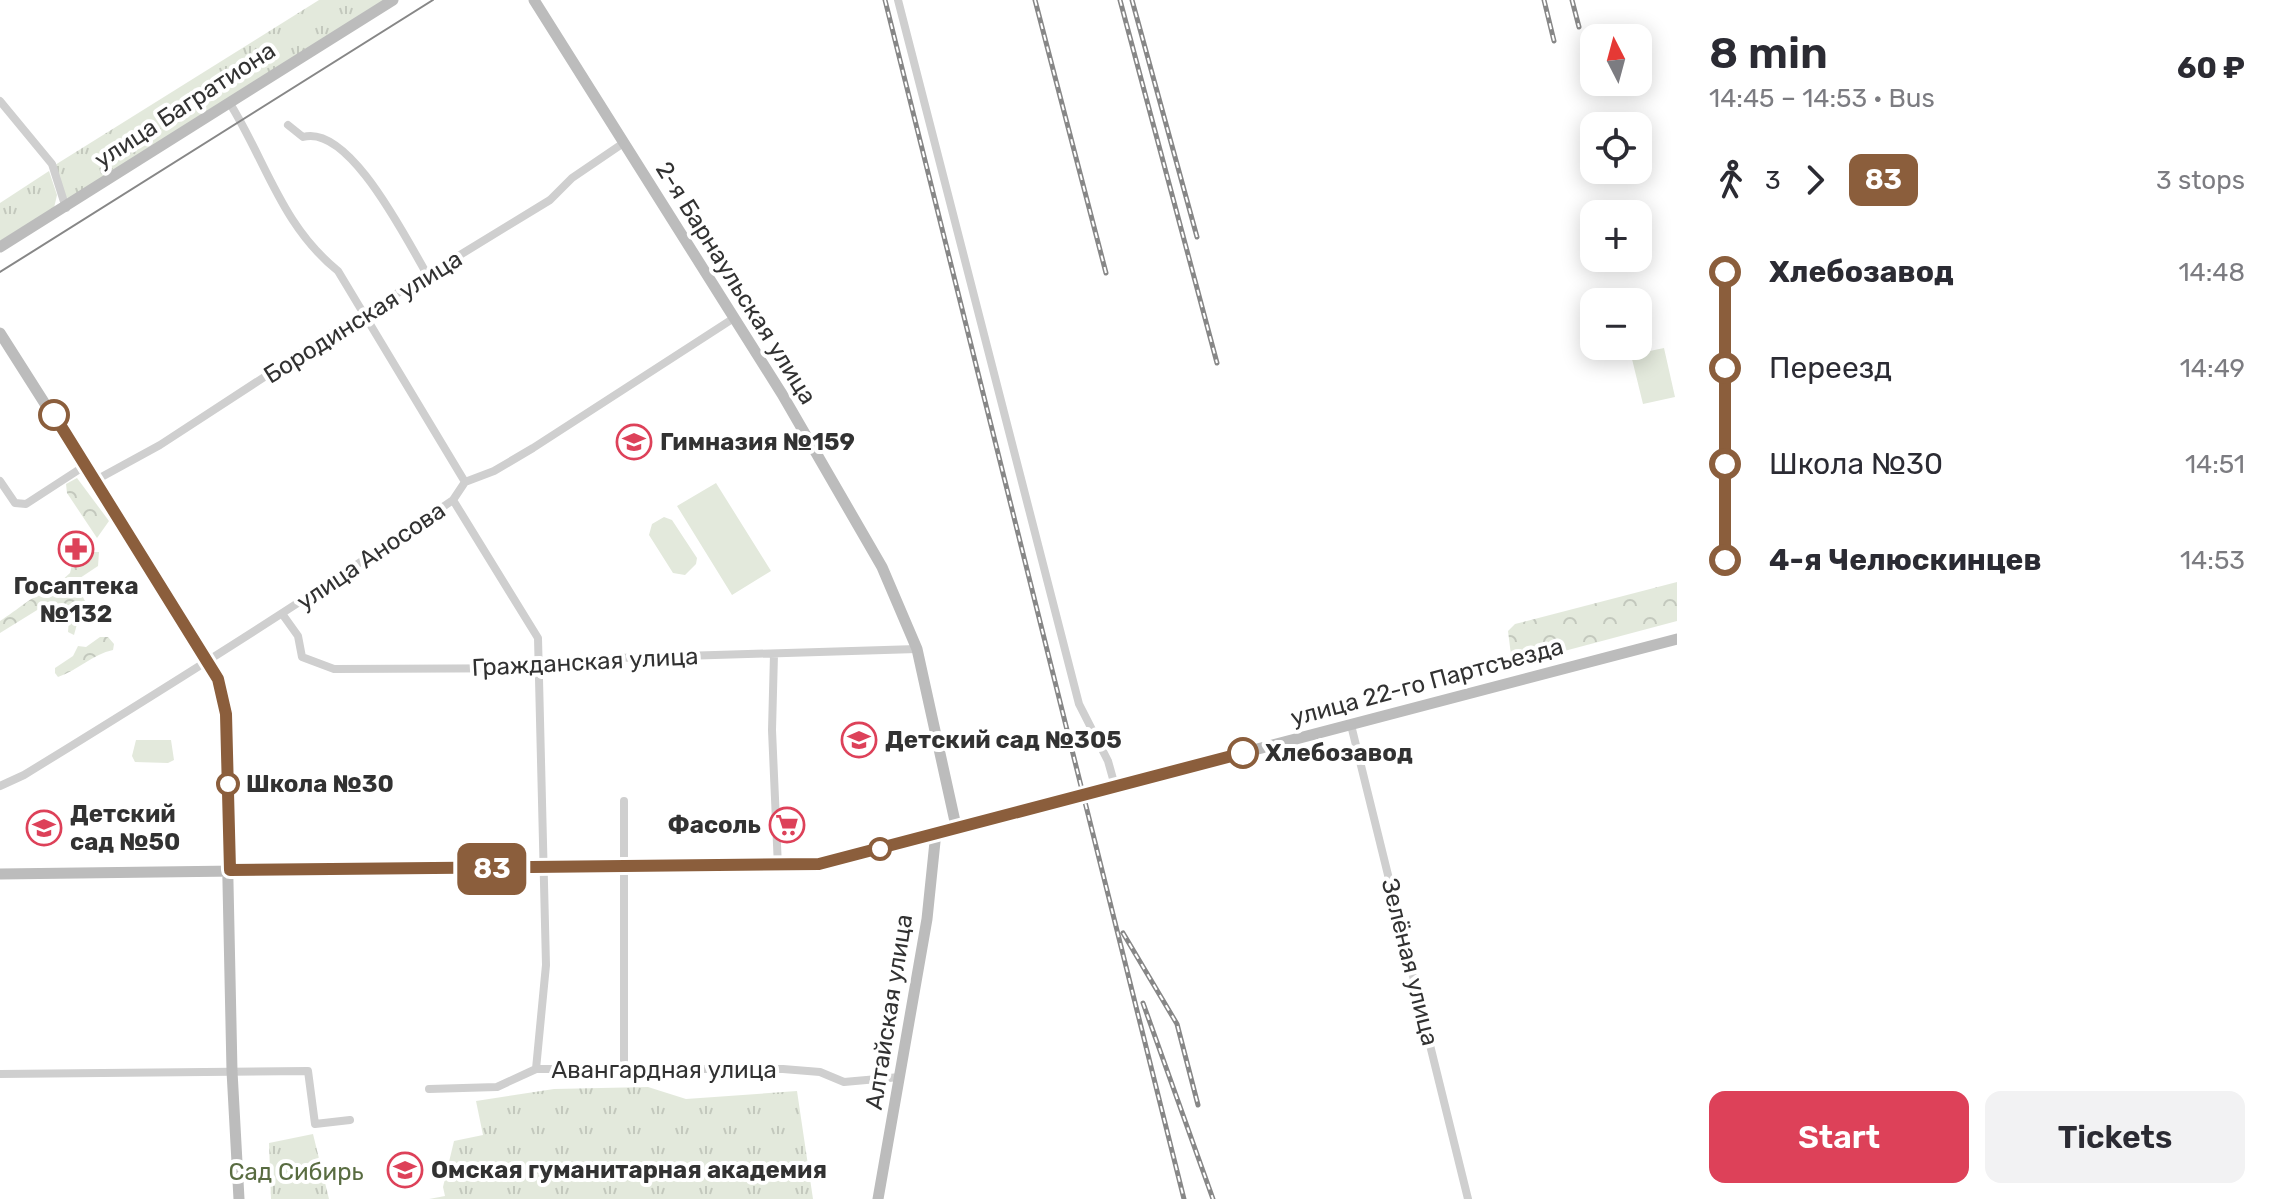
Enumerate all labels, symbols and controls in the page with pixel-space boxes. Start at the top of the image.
north arrow [1580,24,1652,96]
map controls [1580,24,1652,360]
text: 8 min [1709,27,1828,79]
street label: улица Багратиона [89,36,281,174]
text: 60 ₽ [2177,50,2245,86]
text: 14:45 – 14:53 · Bus [1709,83,1935,114]
button: locate [1580,112,1652,184]
street label: 2-я Барнаульская улица [650,157,822,409]
icon: walk [1709,158,1753,202]
icon: forward [1793,158,1837,202]
text: 83 [1865,163,1902,196]
text: 3 [1765,165,1781,196]
text: 3 stops [2156,165,2245,196]
button: + [1580,200,1652,272]
street label: Бородинская улица [259,245,467,389]
text: Хлебозавод [1769,254,1954,290]
text: 14:48 [2178,257,2245,288]
button: − [1580,288,1652,360]
text: Переезд [1769,350,1892,386]
text: 14:49 [2180,353,2245,384]
unlabelled marker [39,400,69,430]
school or university icon: Гимназия №159 [615,423,653,461]
place label: Гимназия №159 [660,428,855,456]
text: Школа №30 [1769,446,1943,482]
text: 14:51 [2185,449,2245,480]
street label: улица Аносова [291,496,451,616]
pharmacy icon: Госаптека №132 [57,530,95,568]
text: 4-я Челюскинцев [1769,542,2042,578]
text: 14:53 [2180,545,2245,576]
place label: Госаптека №132 [13,572,139,628]
street label: улица 22-го Партсъезда [1288,632,1566,732]
street label: Гражданская улица [471,642,699,682]
school or university icon: Детский сад №305 [840,721,878,759]
place label: Детский сад №305 [885,726,1122,754]
marker: Хлебозавод [1228,738,1258,768]
place label: Хлебозавод [1265,739,1413,767]
place label: Школа №30 [246,770,394,798]
marker: Школа №30 [217,773,239,795]
place label: Детский сад №50 [70,800,180,856]
supermarket icon: Фасоль [768,806,806,844]
school or university icon: Детский сад №50 [25,809,63,847]
place label: Фасоль [668,811,761,839]
unlabelled marker [869,838,891,860]
line badge: 83 [456,843,528,895]
text: 83 [473,852,511,885]
street label: Зелёная улица [1376,875,1444,1049]
street label: Алтайская улица [860,912,918,1112]
street label: Авангардная улица [551,1056,777,1084]
button: Start [1709,1091,1969,1183]
button: Tickets [1985,1091,2245,1183]
school or university icon: Омская гуманитарная академия [386,1151,424,1189]
place label: Омская гуманитарная академия [431,1156,827,1184]
park label: Сад Сибирь [229,1158,364,1186]

